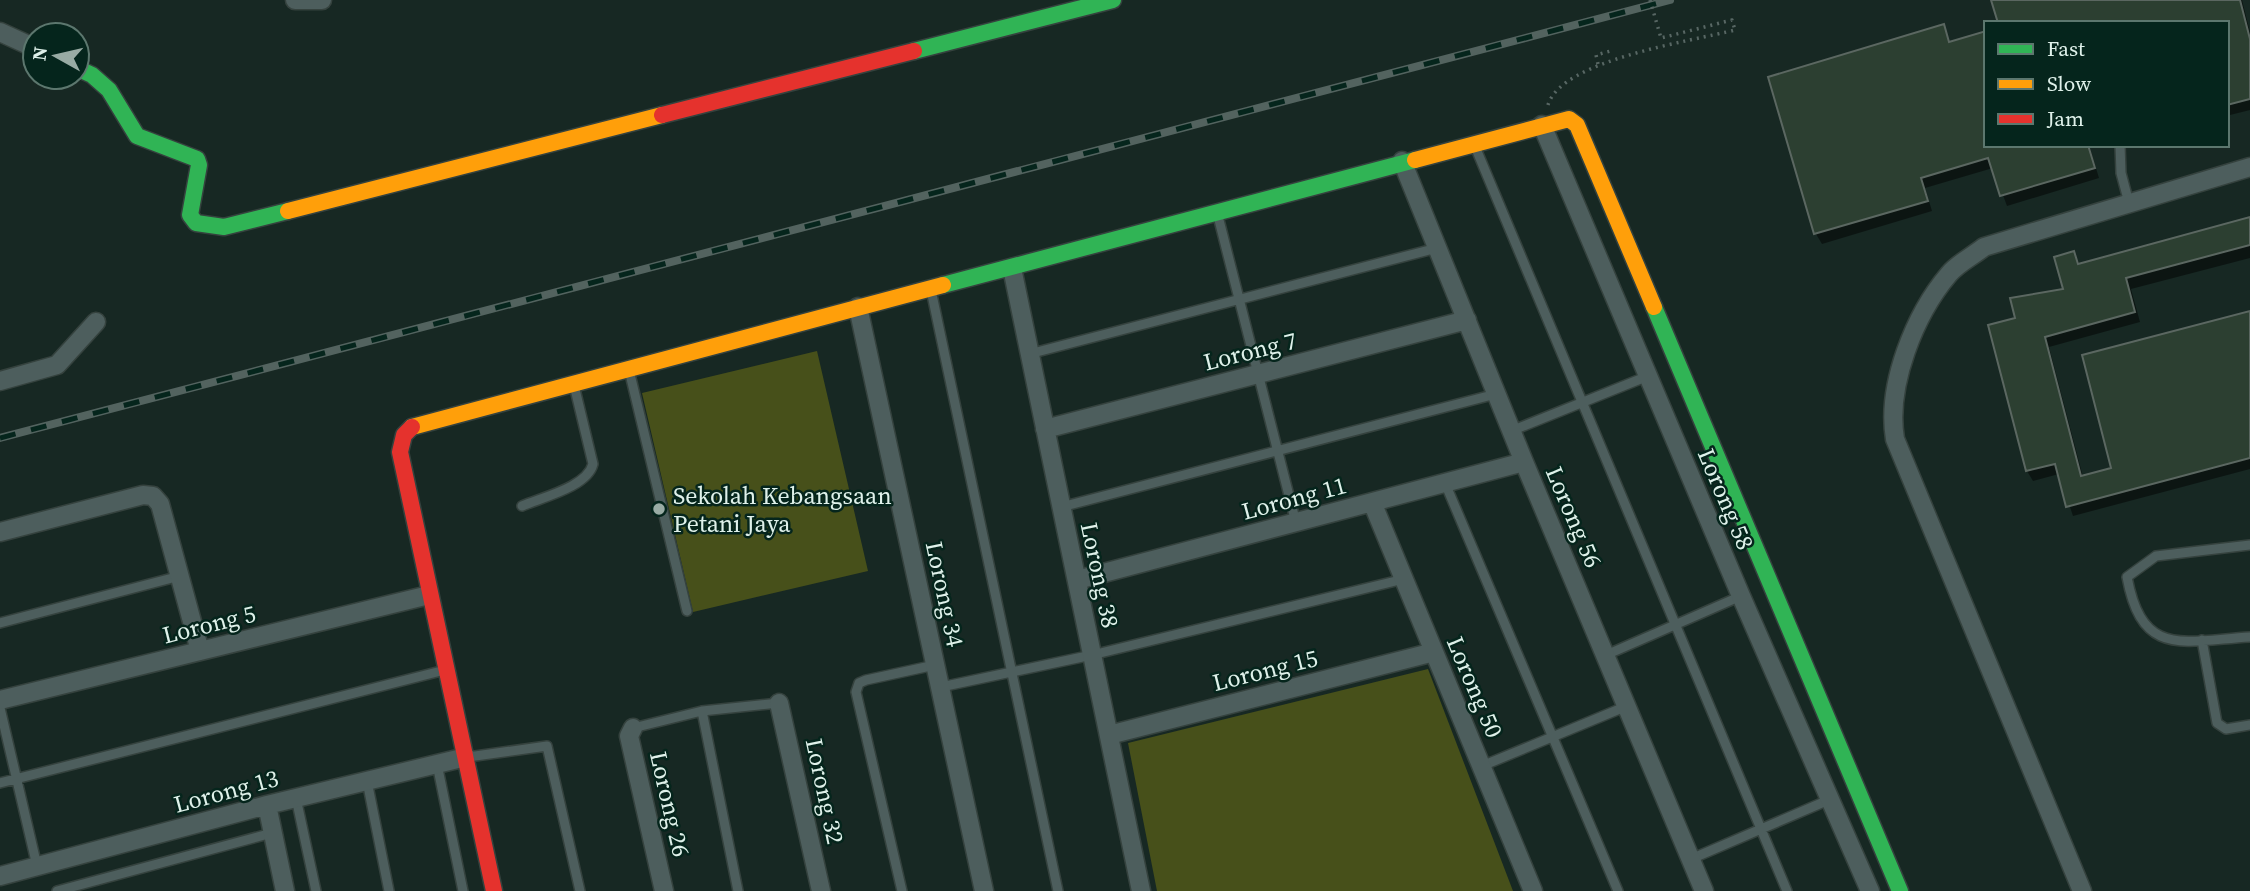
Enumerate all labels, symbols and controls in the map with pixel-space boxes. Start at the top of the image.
north arrow [21,21,91,91]
legend [1984,21,2229,147]
text: Fast [2047,34,2085,63]
text: N [25,45,53,62]
text: Slow [2047,69,2091,98]
text: Jam [2046,104,2084,133]
street label: Lorong 7 [1200,323,1300,379]
street label: Lorong 58 [1690,443,1762,555]
street label: Lorong 56 [1538,461,1610,573]
street label: Lorong 11 [1238,468,1350,528]
place label: Sekolah Kebangsaan Petani Jaya [673,479,892,540]
marker: Sekolah Kebangsaan Petani Jaya [651,501,667,517]
street label: Lorong 38 [1073,519,1127,631]
street label: Lorong 34 [918,538,972,650]
street label: Lorong 5 [159,596,259,652]
street label: Lorong 50 [1439,631,1511,743]
street label: Lorong 15 [1209,641,1321,699]
street label: Lorong 32 [798,735,852,847]
street label: Lorong 26 [642,748,698,860]
street label: Lorong 13 [170,761,282,821]

